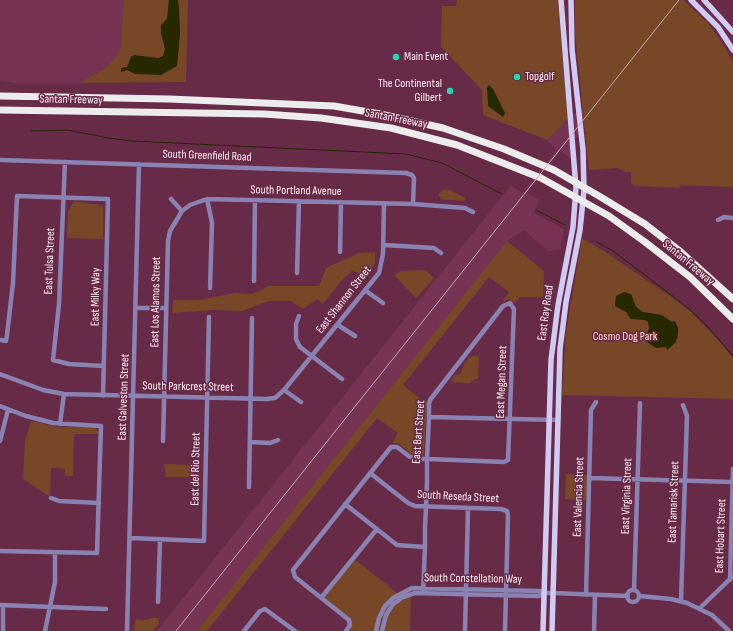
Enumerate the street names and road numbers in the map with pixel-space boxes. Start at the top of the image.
street label: Santan Freeway [39,92,103,108]
street label: Santan Freeway [364,106,428,132]
street label: South Greenfield Road [162,147,252,165]
street label: South Portland Avenue [250,183,342,199]
street label: East Tulsa Street [42,227,58,295]
street label: Santan Freeway [659,237,717,289]
street label: East Los Alamos Street [148,256,164,348]
street label: East Shannon Street [313,263,375,337]
street label: East Milky Way [88,268,104,326]
street label: East Ray Road [535,284,557,342]
street label: East Megan Street [494,345,510,419]
street label: East Galveston Street [115,353,133,441]
street label: South Parkcrest Street [142,379,234,395]
street label: East Bart Street [410,400,428,464]
street label: East del Rio Street [188,432,204,506]
street label: East Valencia Street [570,457,588,537]
street label: East Virginia Street [618,458,636,534]
street label: East Tamarisk Street [665,461,683,543]
street label: South Reseda Street [417,488,499,506]
street label: East Hobart Street [713,499,729,573]
street label: South Constellation Way [424,571,522,587]

